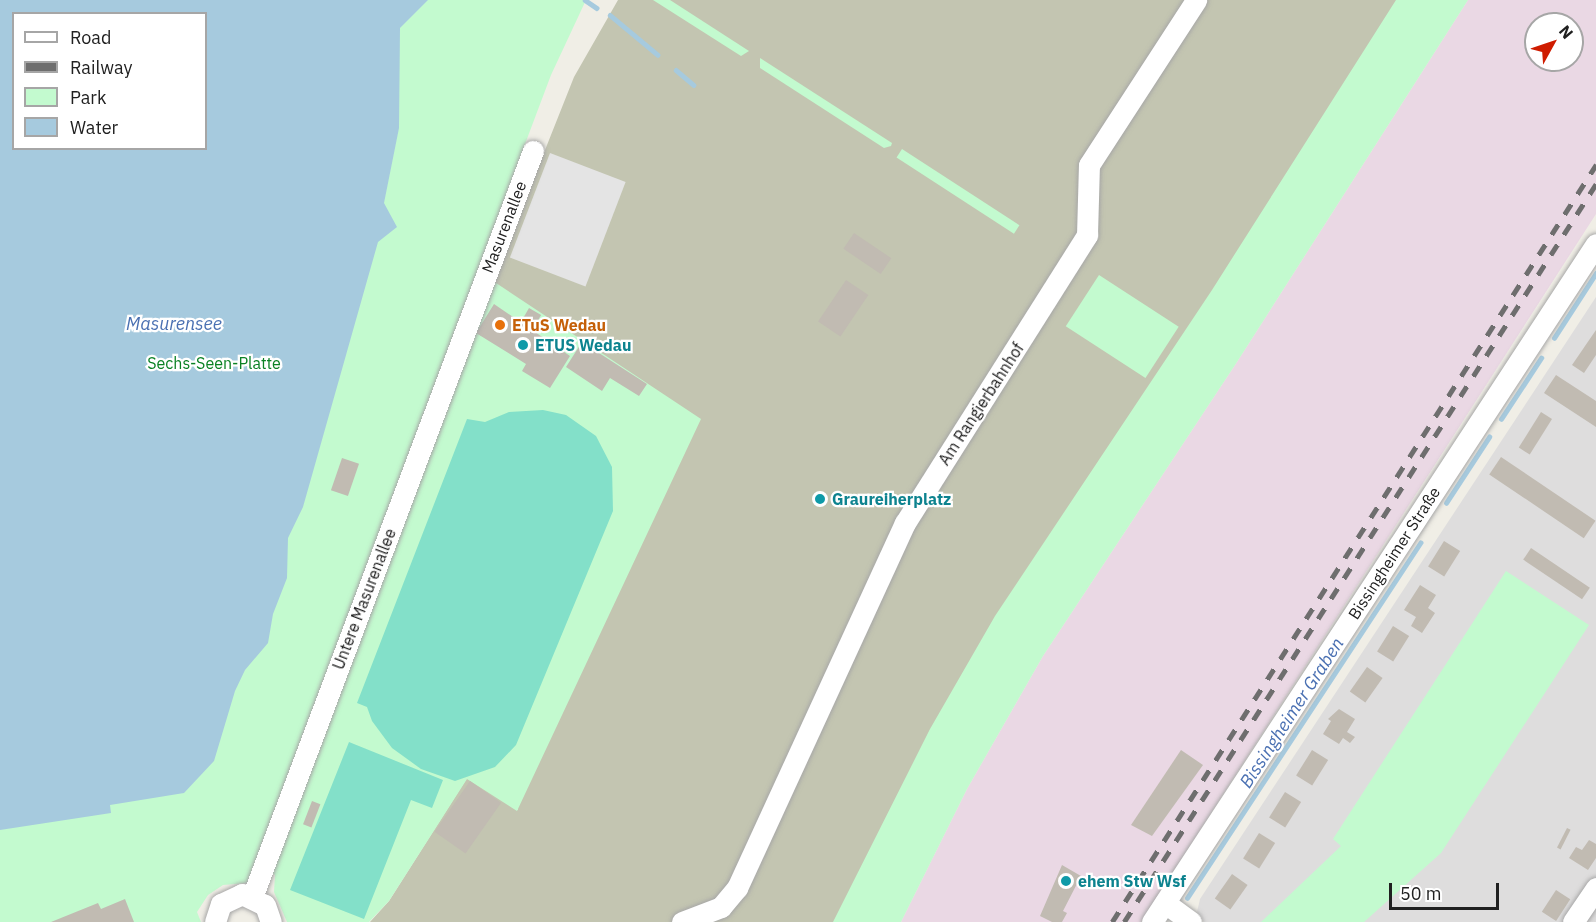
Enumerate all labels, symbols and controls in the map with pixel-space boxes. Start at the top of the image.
legend [12,12,207,150]
north arrow [1524,12,1584,72]
text: N [1555,21,1578,43]
text: Road [70,26,111,49]
text: Railway [70,56,132,79]
text: Park [70,86,106,109]
text: Water [70,116,118,139]
street label: Masurenallee [478,178,530,276]
water label: Masurensee [126,313,222,335]
place label: ETuS Wedau [512,315,606,335]
marker: ETuS Wedau [493,318,507,332]
place label: ETUS Wedau [535,335,631,355]
marker: ETUS Wedau [516,338,530,352]
street label: Am Rangierbahnhof [934,339,1028,469]
park label: Sechs-Seen-Platte [147,353,281,373]
street label: Bissingheimer Straße [1344,483,1444,623]
place label: Graureiherplatz [832,489,951,509]
marker: Graureiherplatz [813,492,827,506]
street label: Untere Masurenallee [328,526,400,672]
water label: Bissingheimer Graben [1235,634,1349,792]
place label: ehem Stw Wsf [1078,871,1186,891]
scale bar [1392,871,1502,909]
marker: ehem Stw Wsf [1059,874,1073,888]
text: 50 m [1400,882,1442,905]

